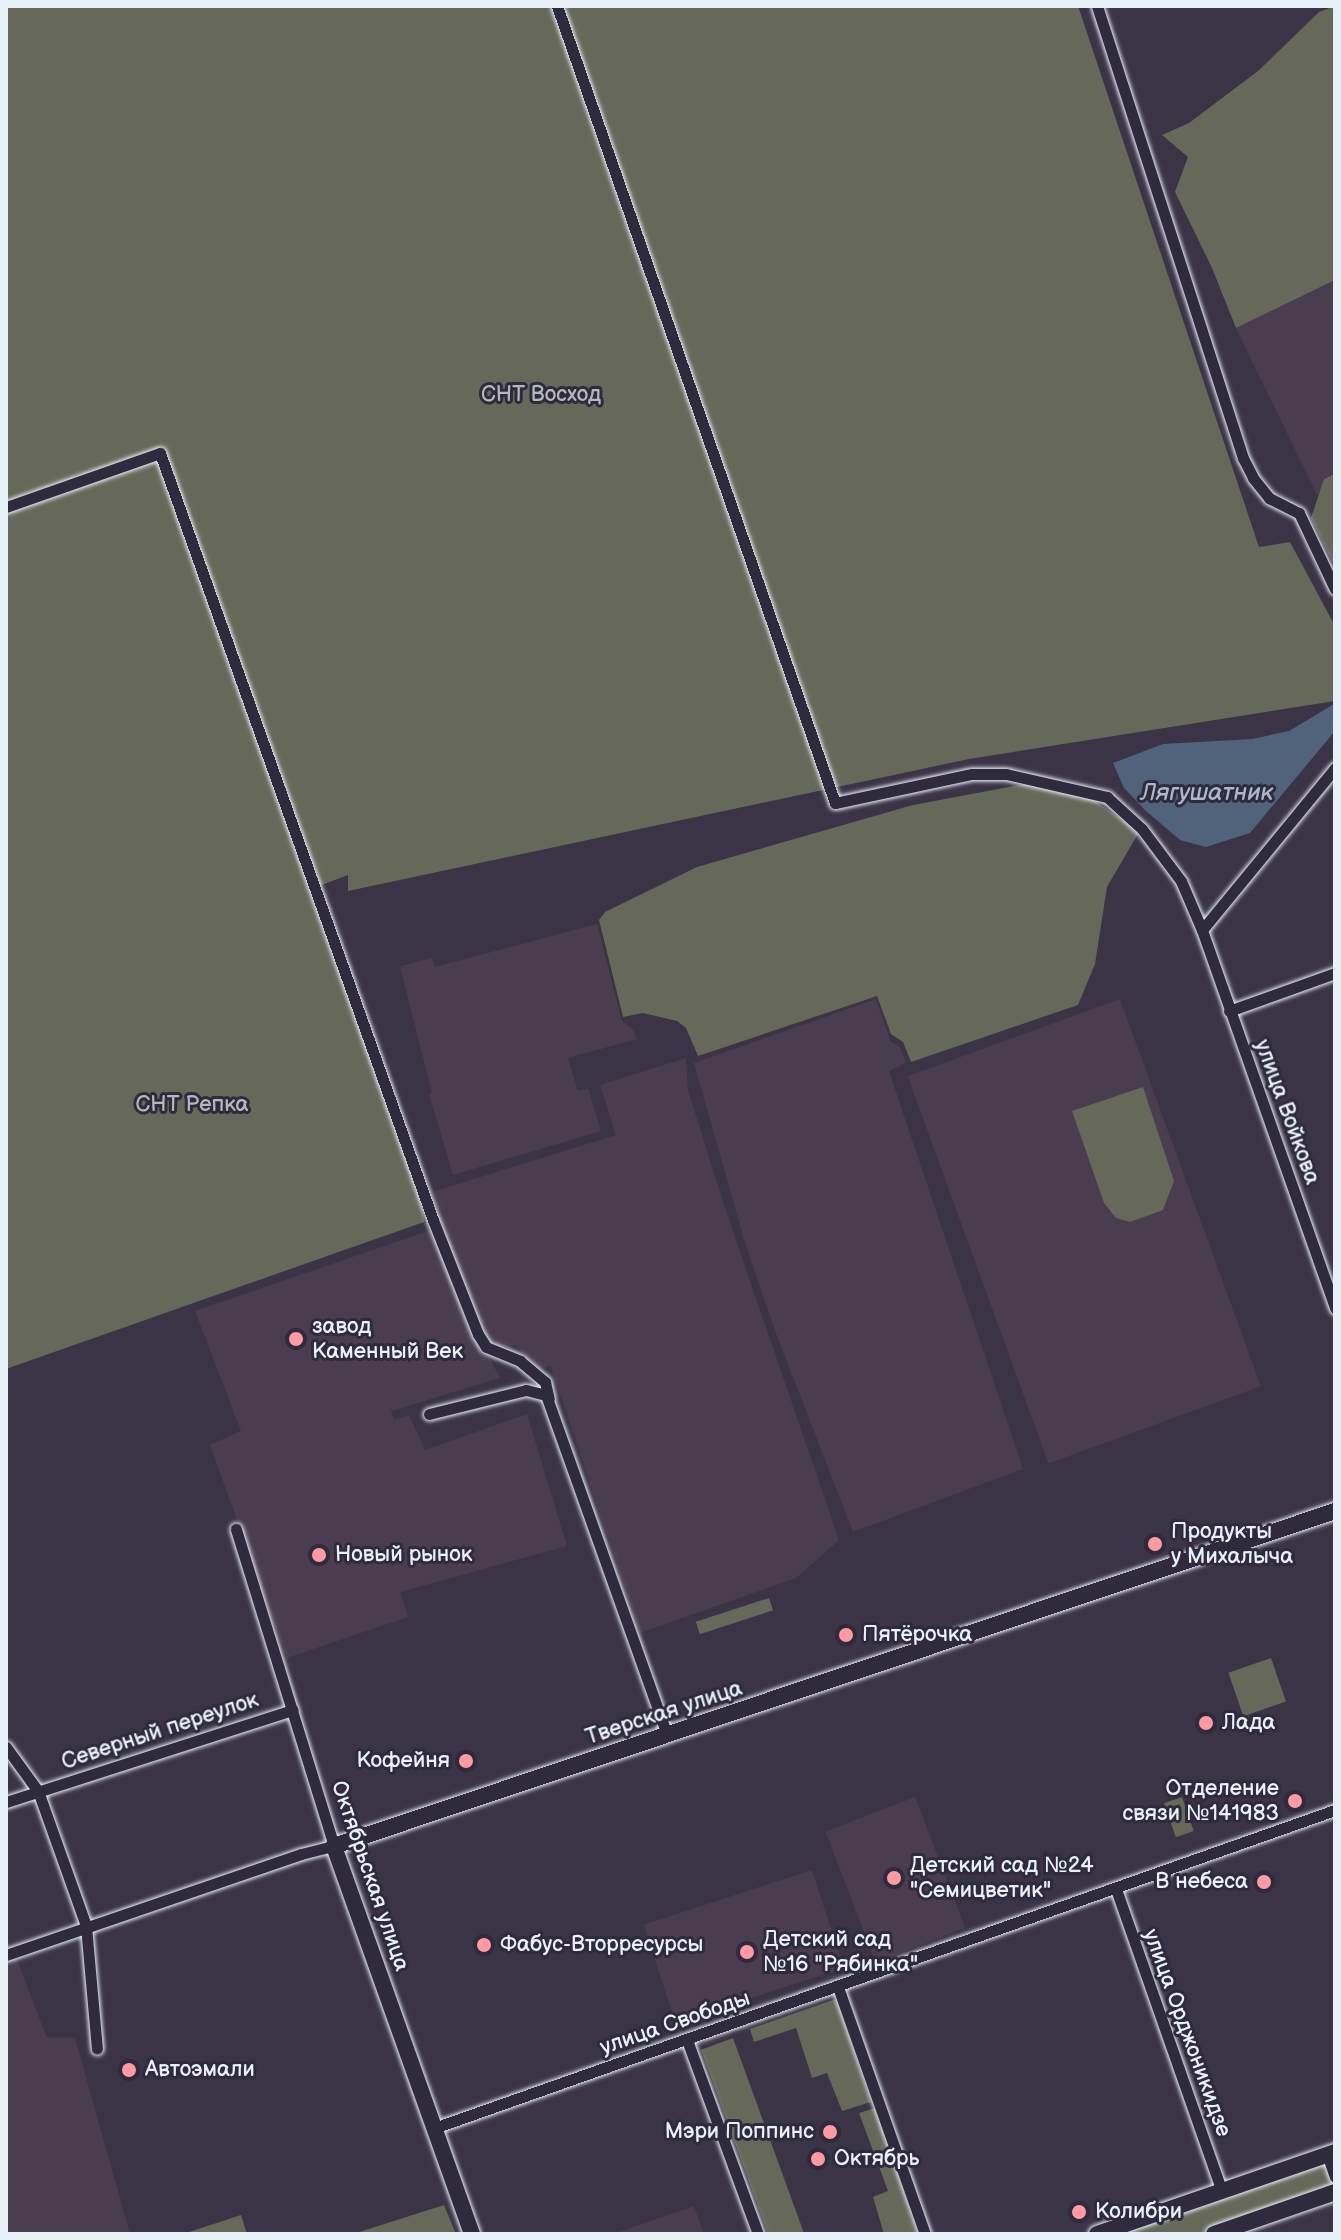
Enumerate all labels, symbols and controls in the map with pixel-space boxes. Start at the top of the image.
park label: СНТ Восход [481,382,601,408]
water label: Лягушатник [1141,779,1273,807]
street label: улица Войкова [1249,1036,1325,1188]
park label: СНТ Репка [135,1092,249,1118]
place label: завод Каменный Век [312,1313,463,1364]
marker: завод Каменный Век [287,1330,305,1348]
place label: Продукты у Михалыча [1171,1518,1293,1570]
marker: Продукты у Михалыча [1146,1535,1164,1553]
place label: Новый рынок [335,1542,472,1568]
marker: Новый рынок [310,1546,328,1564]
place label: Пятёрочка [862,1622,972,1648]
marker: Пятёрочка [837,1626,855,1644]
street label: Тверская улица [582,1675,746,1751]
street label: Северный переулок [58,1687,262,1775]
place label: Лада [1222,1710,1275,1736]
marker: Лада [1197,1714,1215,1732]
place label: Кофейня [356,1748,450,1774]
marker: Кофейня [457,1752,475,1770]
place label: Отделение связи №141983 [1123,1775,1279,1826]
street label: Октябрьская улица [325,1777,415,1975]
marker: Отделение связи №141983 [1286,1792,1304,1810]
place label: Детский сад №24 "Семицветик" [910,1852,1094,1904]
marker: Детский сад №24 "Семицветик" [885,1869,903,1887]
place label: В небеса [1155,1869,1248,1895]
marker: В небеса [1255,1873,1273,1891]
place label: Детский сад №16 "Рябинка" [763,1926,918,1978]
street label: улица Орджоникидзе [1137,1926,1237,2140]
place label: Фабус-Вторресурсы [500,1932,703,1958]
marker: Фабус-Вторресурсы [475,1936,493,1954]
marker: Детский сад №16 "Рябинка" [738,1943,756,1961]
street label: улица Свободы [597,1985,753,2061]
place label: Автоэмали [145,2057,255,2083]
marker: Автоэмали [120,2061,138,2079]
place label: Мэри Поппинс [665,2119,814,2145]
marker: Мэри Поппинс [821,2123,839,2141]
place label: Октябрь [834,2146,919,2172]
marker: Октябрь [809,2150,827,2168]
place label: Колибри [1095,2199,1182,2225]
marker: Колибри [1070,2203,1088,2221]

